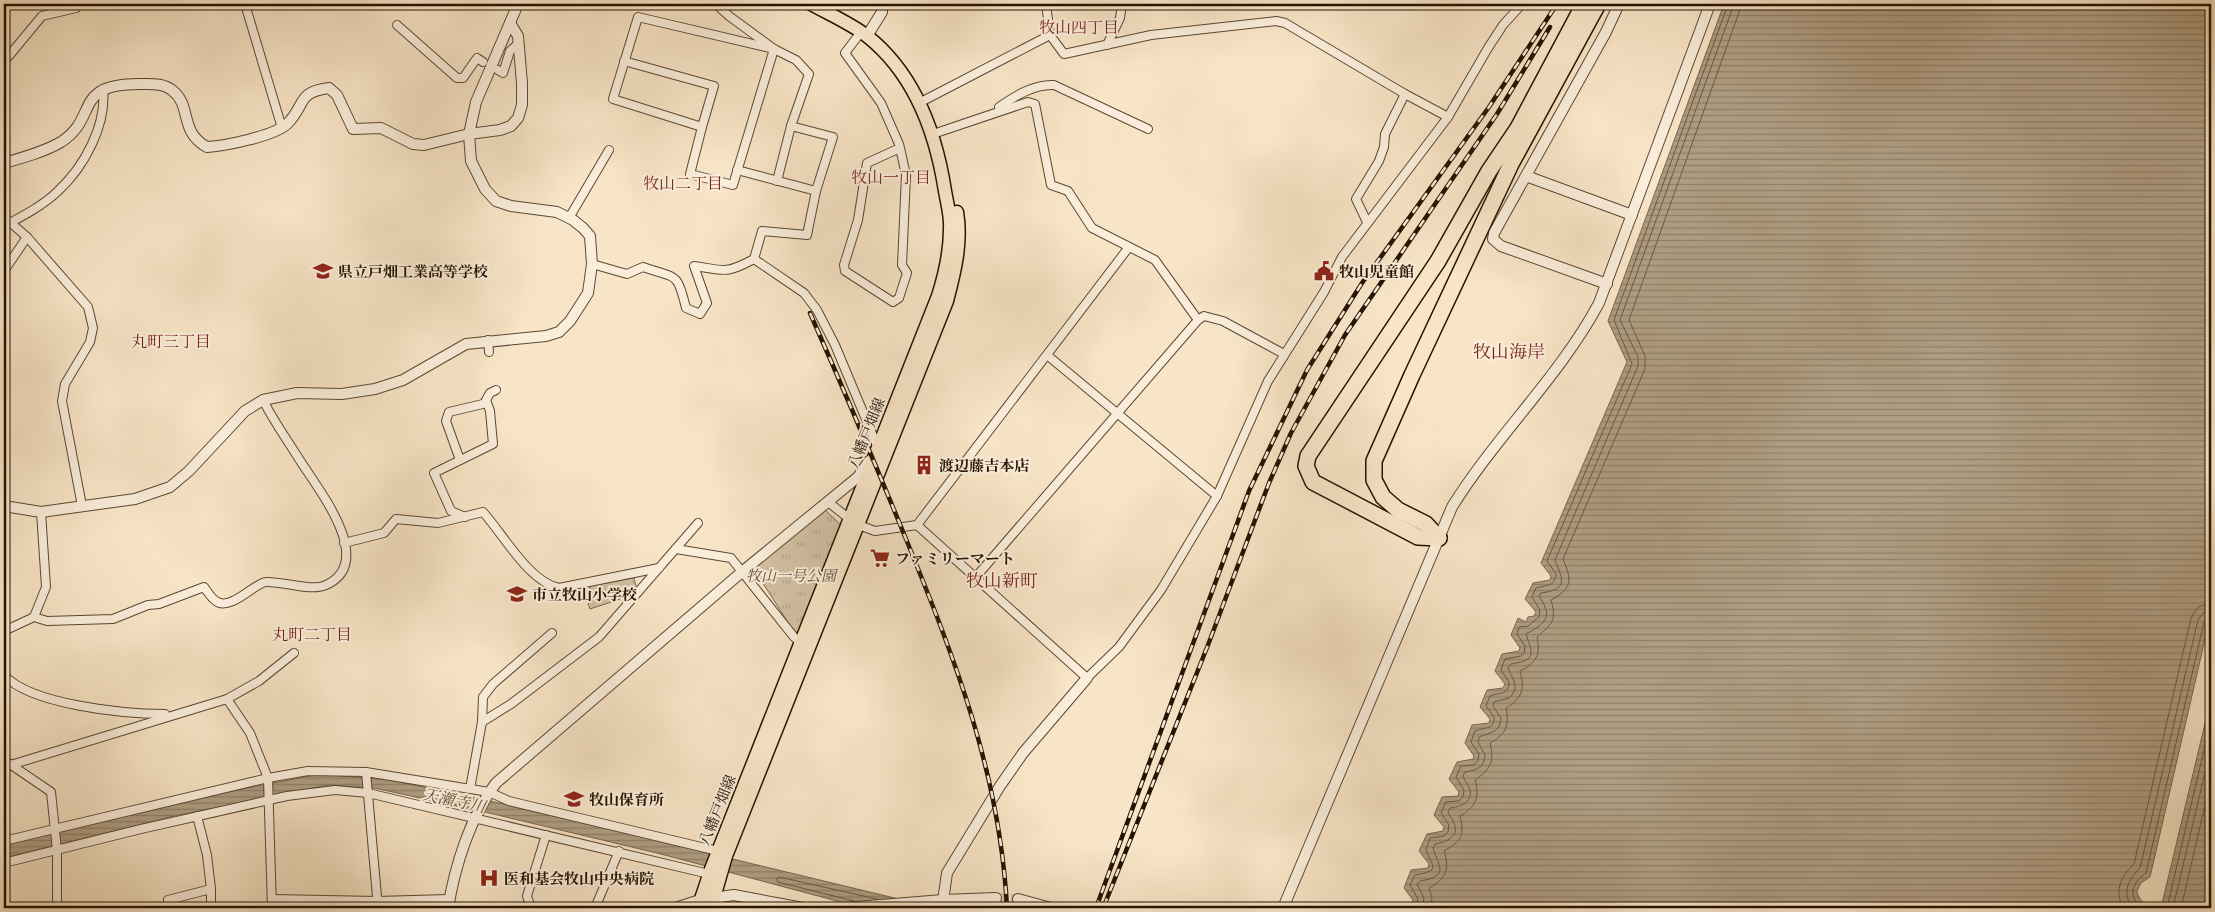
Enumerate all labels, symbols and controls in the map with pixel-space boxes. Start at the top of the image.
district label: 牧山四丁目 [1039,15,1119,39]
district label: 牧山一丁目 [851,165,931,189]
district label: 牧山二丁目 [643,171,723,195]
school or university icon: 県立戸畑工業高等学校 [312,260,334,282]
public building icon: 牧山児童館 [1313,260,1335,282]
place label: 県立戸畑工業高等学校 [338,261,488,282]
place label: 牧山児童館 [1339,261,1414,282]
district label: 丸町三丁目 [131,329,211,353]
district label: 牧山海岸 [1473,338,1545,365]
street label: 八幡戸畑線 [842,394,890,472]
building icon: 渡辺藤吉本店 [913,454,935,476]
place label: 渡辺藤吉本店 [939,455,1029,476]
supermarket icon: ファミリーマート [869,547,891,569]
place label: ファミリーマート [895,548,1015,569]
park label: 牧山一号公園 [746,565,839,586]
district label: 牧山新町 [966,567,1038,594]
school or university icon: 市立牧山小学校 [506,583,528,605]
place label: 市立牧山小学校 [532,584,637,605]
district label: 丸町二丁目 [272,622,352,646]
street label: 八幡戸畑線 [693,771,741,849]
water label: 天瀬寺川 [420,782,490,819]
school or university icon: 牧山保育所 [563,788,585,810]
place label: 牧山保育所 [589,789,664,810]
hospital icon: 医和基会牧山中央病院 [478,867,500,889]
place label: 医和基会牧山中央病院 [504,868,654,889]

